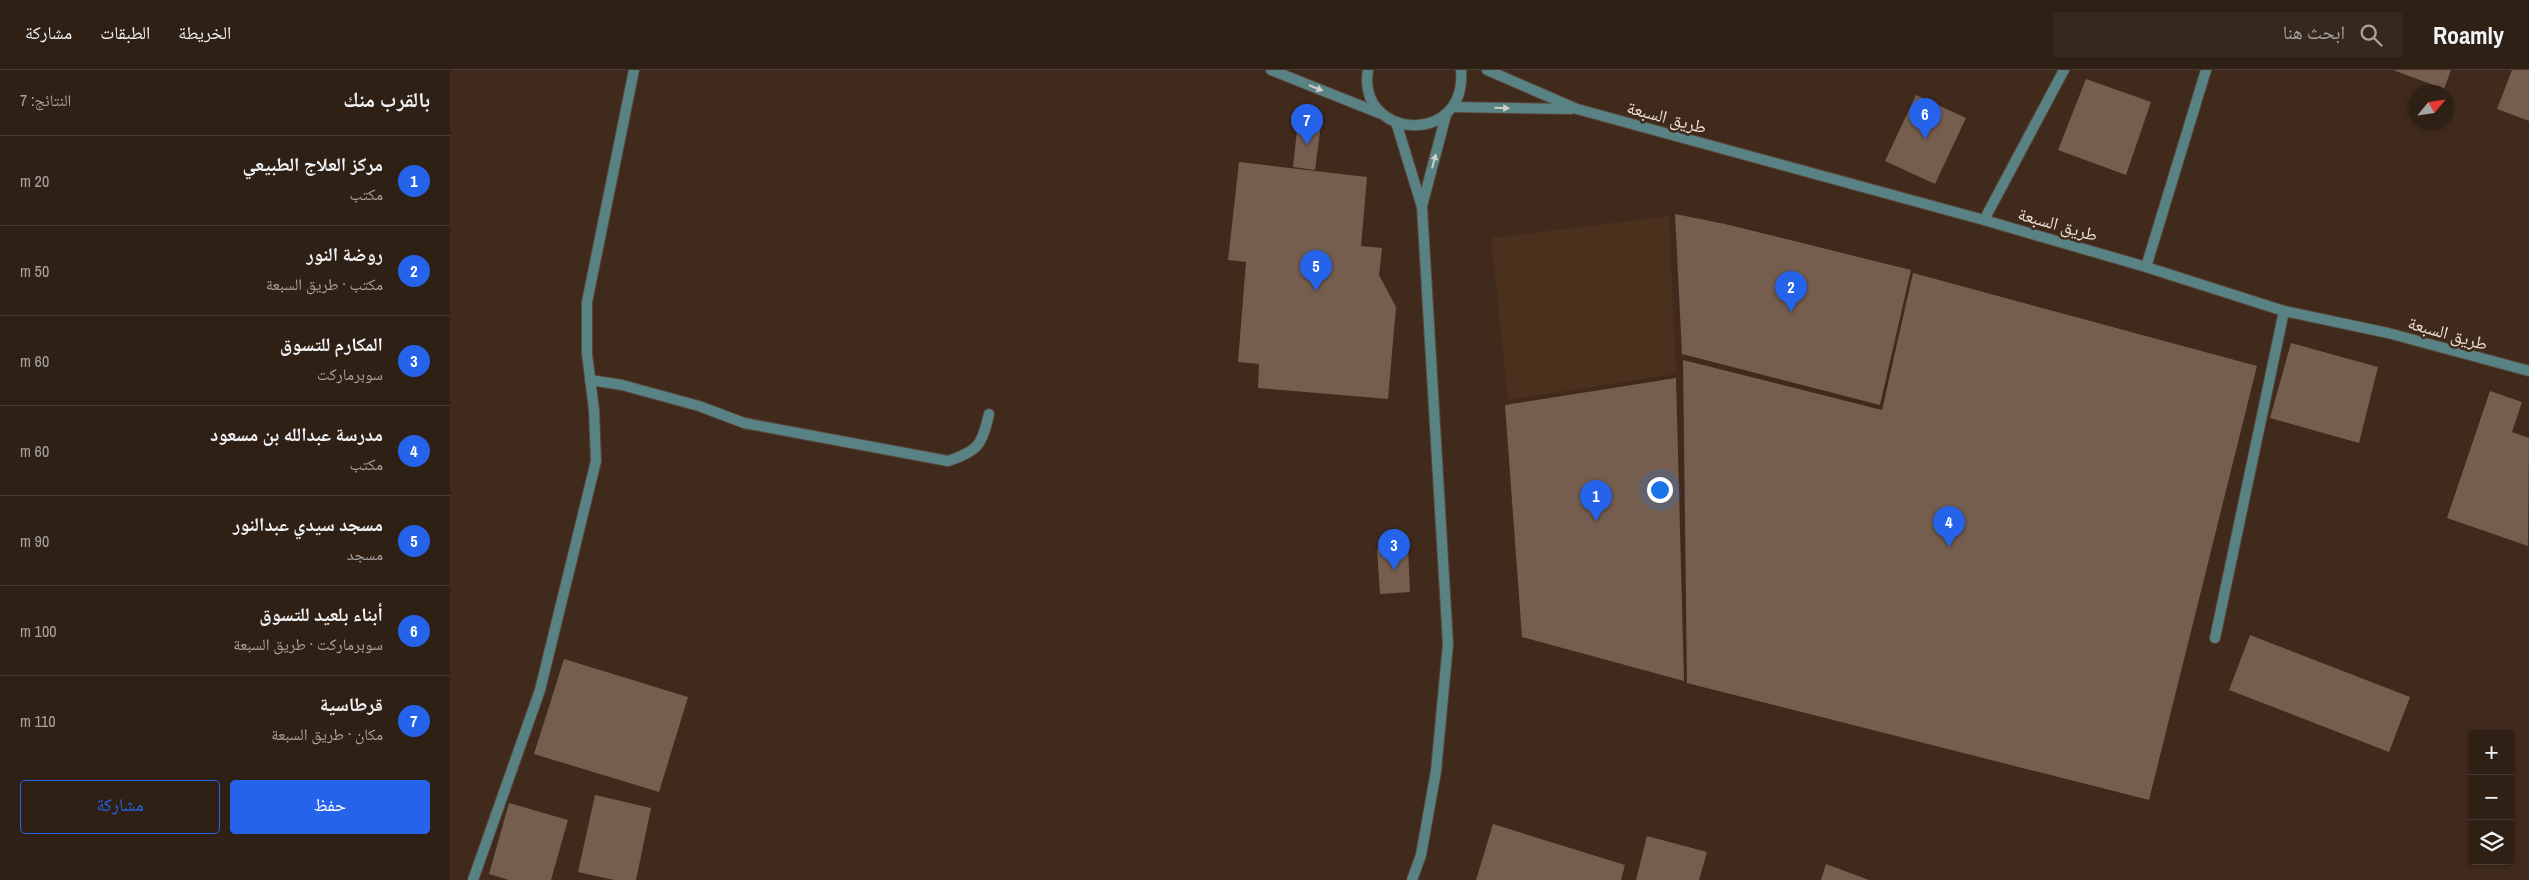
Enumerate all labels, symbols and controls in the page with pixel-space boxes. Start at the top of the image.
search box [2053,12,2403,57]
text: ابحث هنا [2283,19,2345,45]
text: Roamly [2433,19,2504,51]
text: مشاركة [25,20,72,45]
text: الطبقات [100,20,150,45]
text: الخريطة [178,20,231,45]
icon: search [2357,21,2385,49]
text: بالقرب منك [343,85,430,114]
one-way arrow [1309,85,1324,92]
north arrow [2409,85,2454,130]
text: النتائج: 7 [20,89,71,111]
street label: طريق السبعة [1624,94,1710,140]
pin: 6 [1909,98,1941,139]
pin: 7 [1291,104,1323,145]
one-way arrow [1494,104,1510,112]
text: مركز العلاج الطبيعي [243,151,383,177]
one-way arrow [1430,154,1438,169]
text: 20 m [20,170,49,192]
text: 1 [410,170,418,192]
text: مكتب [350,183,383,205]
street label: طريق السبعة [2015,201,2101,247]
text: روضة النور [307,241,383,267]
pin: 5 [1300,250,1332,291]
text: 50 m [20,260,49,282]
text: 2 [410,260,418,282]
pin: 2 [1775,271,1807,312]
text: مكتب · طريق السبعة [266,273,383,295]
street label: طريق السبعة [2405,310,2491,356]
text: المكارم للتسوق [280,331,383,357]
text: 60 m [20,350,49,372]
text: 3 [410,350,418,372]
text: سوبرماركت [317,363,383,385]
text: مدرسة عبدالله بن مسعود [210,421,383,447]
text: 60 m [20,440,49,462]
text: 4 [410,440,418,462]
text: مكتب [350,453,383,475]
your location [1647,477,1673,503]
pin: 1 [1580,480,1612,521]
pin: 4 [1933,506,1965,547]
text: مسجد سيدي عبدالنور [233,511,383,537]
pin: 3 [1378,529,1410,570]
text: 90 m [20,530,49,552]
text: 5 [410,530,418,552]
text: مسجد [347,543,383,565]
text: أبناء بلعيد للتسوق [259,601,383,627]
text: 100 m [20,620,56,642]
text: 6 [410,620,418,642]
text: سوبرماركت · طريق السبعة [233,633,383,655]
text: قرطاسية [320,691,383,717]
text: 110 m [20,710,56,732]
text: 7 [410,710,418,732]
text: مكان · طريق السبعة [271,723,383,745]
map controls [2469,730,2514,865]
button: + [2469,730,2514,775]
button: − [2469,775,2514,820]
button: مشاركة [20,780,220,834]
button: حفظ [230,780,430,834]
button: layers [2469,820,2514,865]

